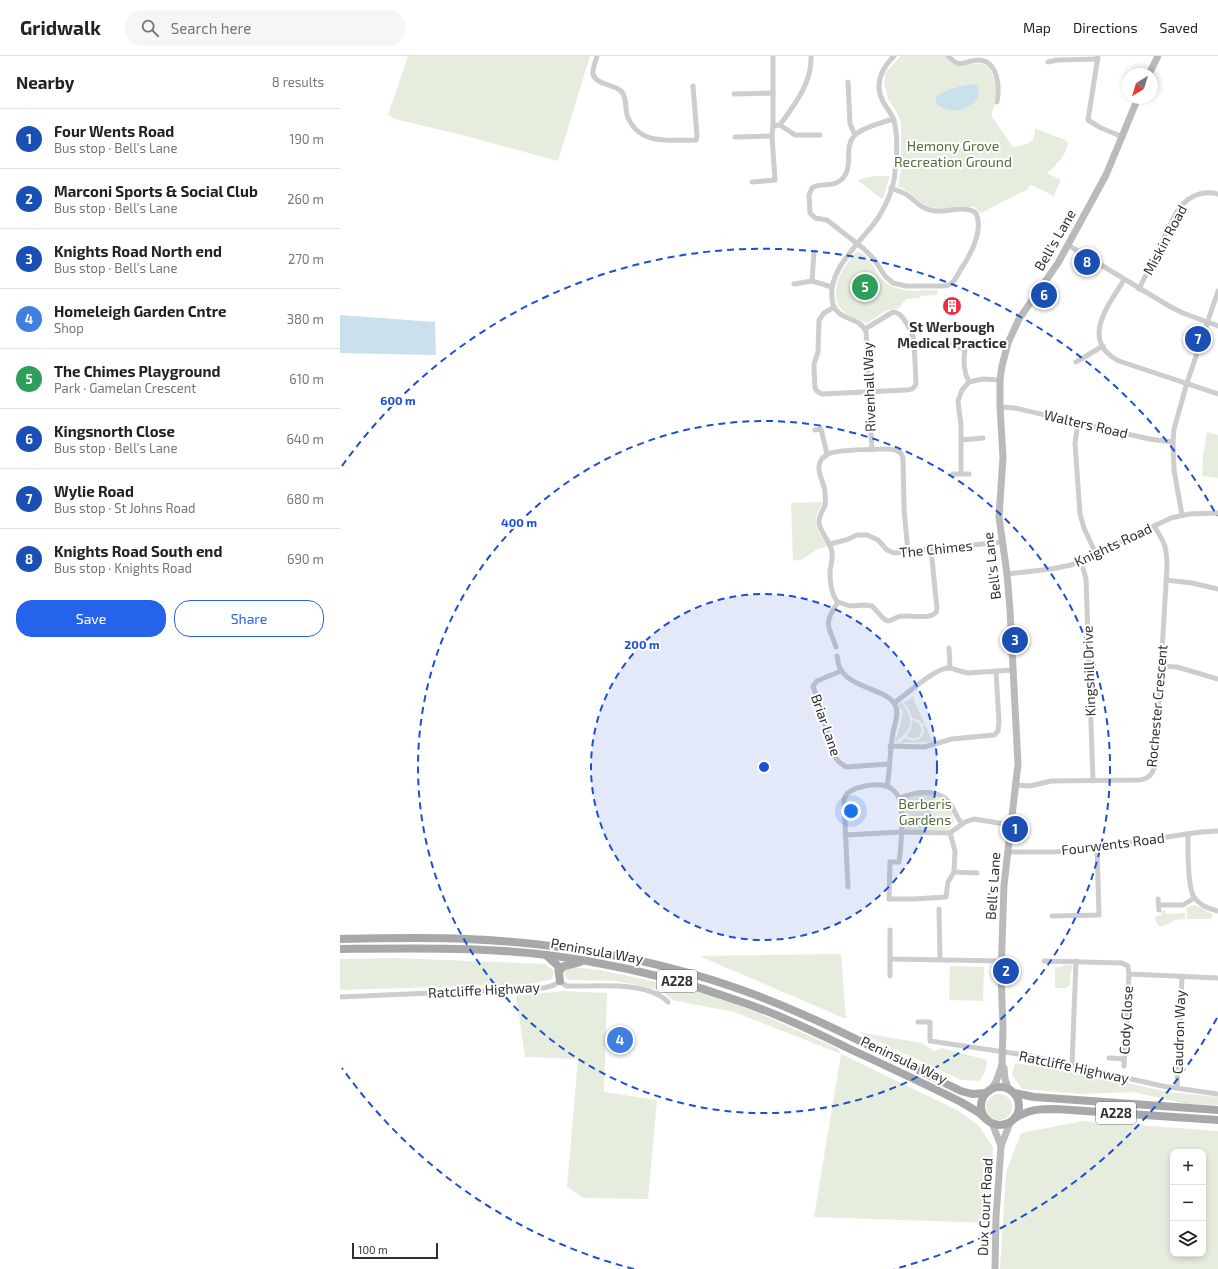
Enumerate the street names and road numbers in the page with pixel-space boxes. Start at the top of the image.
street label: Miskin Road [1139,202,1190,278]
street label: Bell's Lane [1030,206,1079,273]
street label: Rivenhall Way [858,341,879,432]
street label: Walters Road [1042,406,1130,441]
street label: Knights Road [1071,519,1154,570]
street label: Bell's Lane [979,531,1004,601]
street label: The Chimes [899,536,973,561]
street label: Kingshill Drive [1078,625,1099,717]
street label: Rochester Crescent [1143,644,1170,768]
street label: Briar Lane [808,692,845,758]
street label: Fourwents Road [1060,829,1166,858]
street label: Bell's Lane [982,851,1003,920]
street label: Peninsula Way [550,934,645,967]
road number: A228 [657,970,697,992]
street label: Ratcliffe Highway [428,978,541,1001]
street label: Cody Close [1115,985,1136,1055]
street label: Caudron Way [1169,989,1188,1074]
street label: Peninsula Way [858,1032,951,1087]
street label: Ratcliffe Highway [1018,1047,1131,1087]
road number: A228 [1096,1102,1136,1124]
street label: Dux Court Road [973,1158,996,1256]

